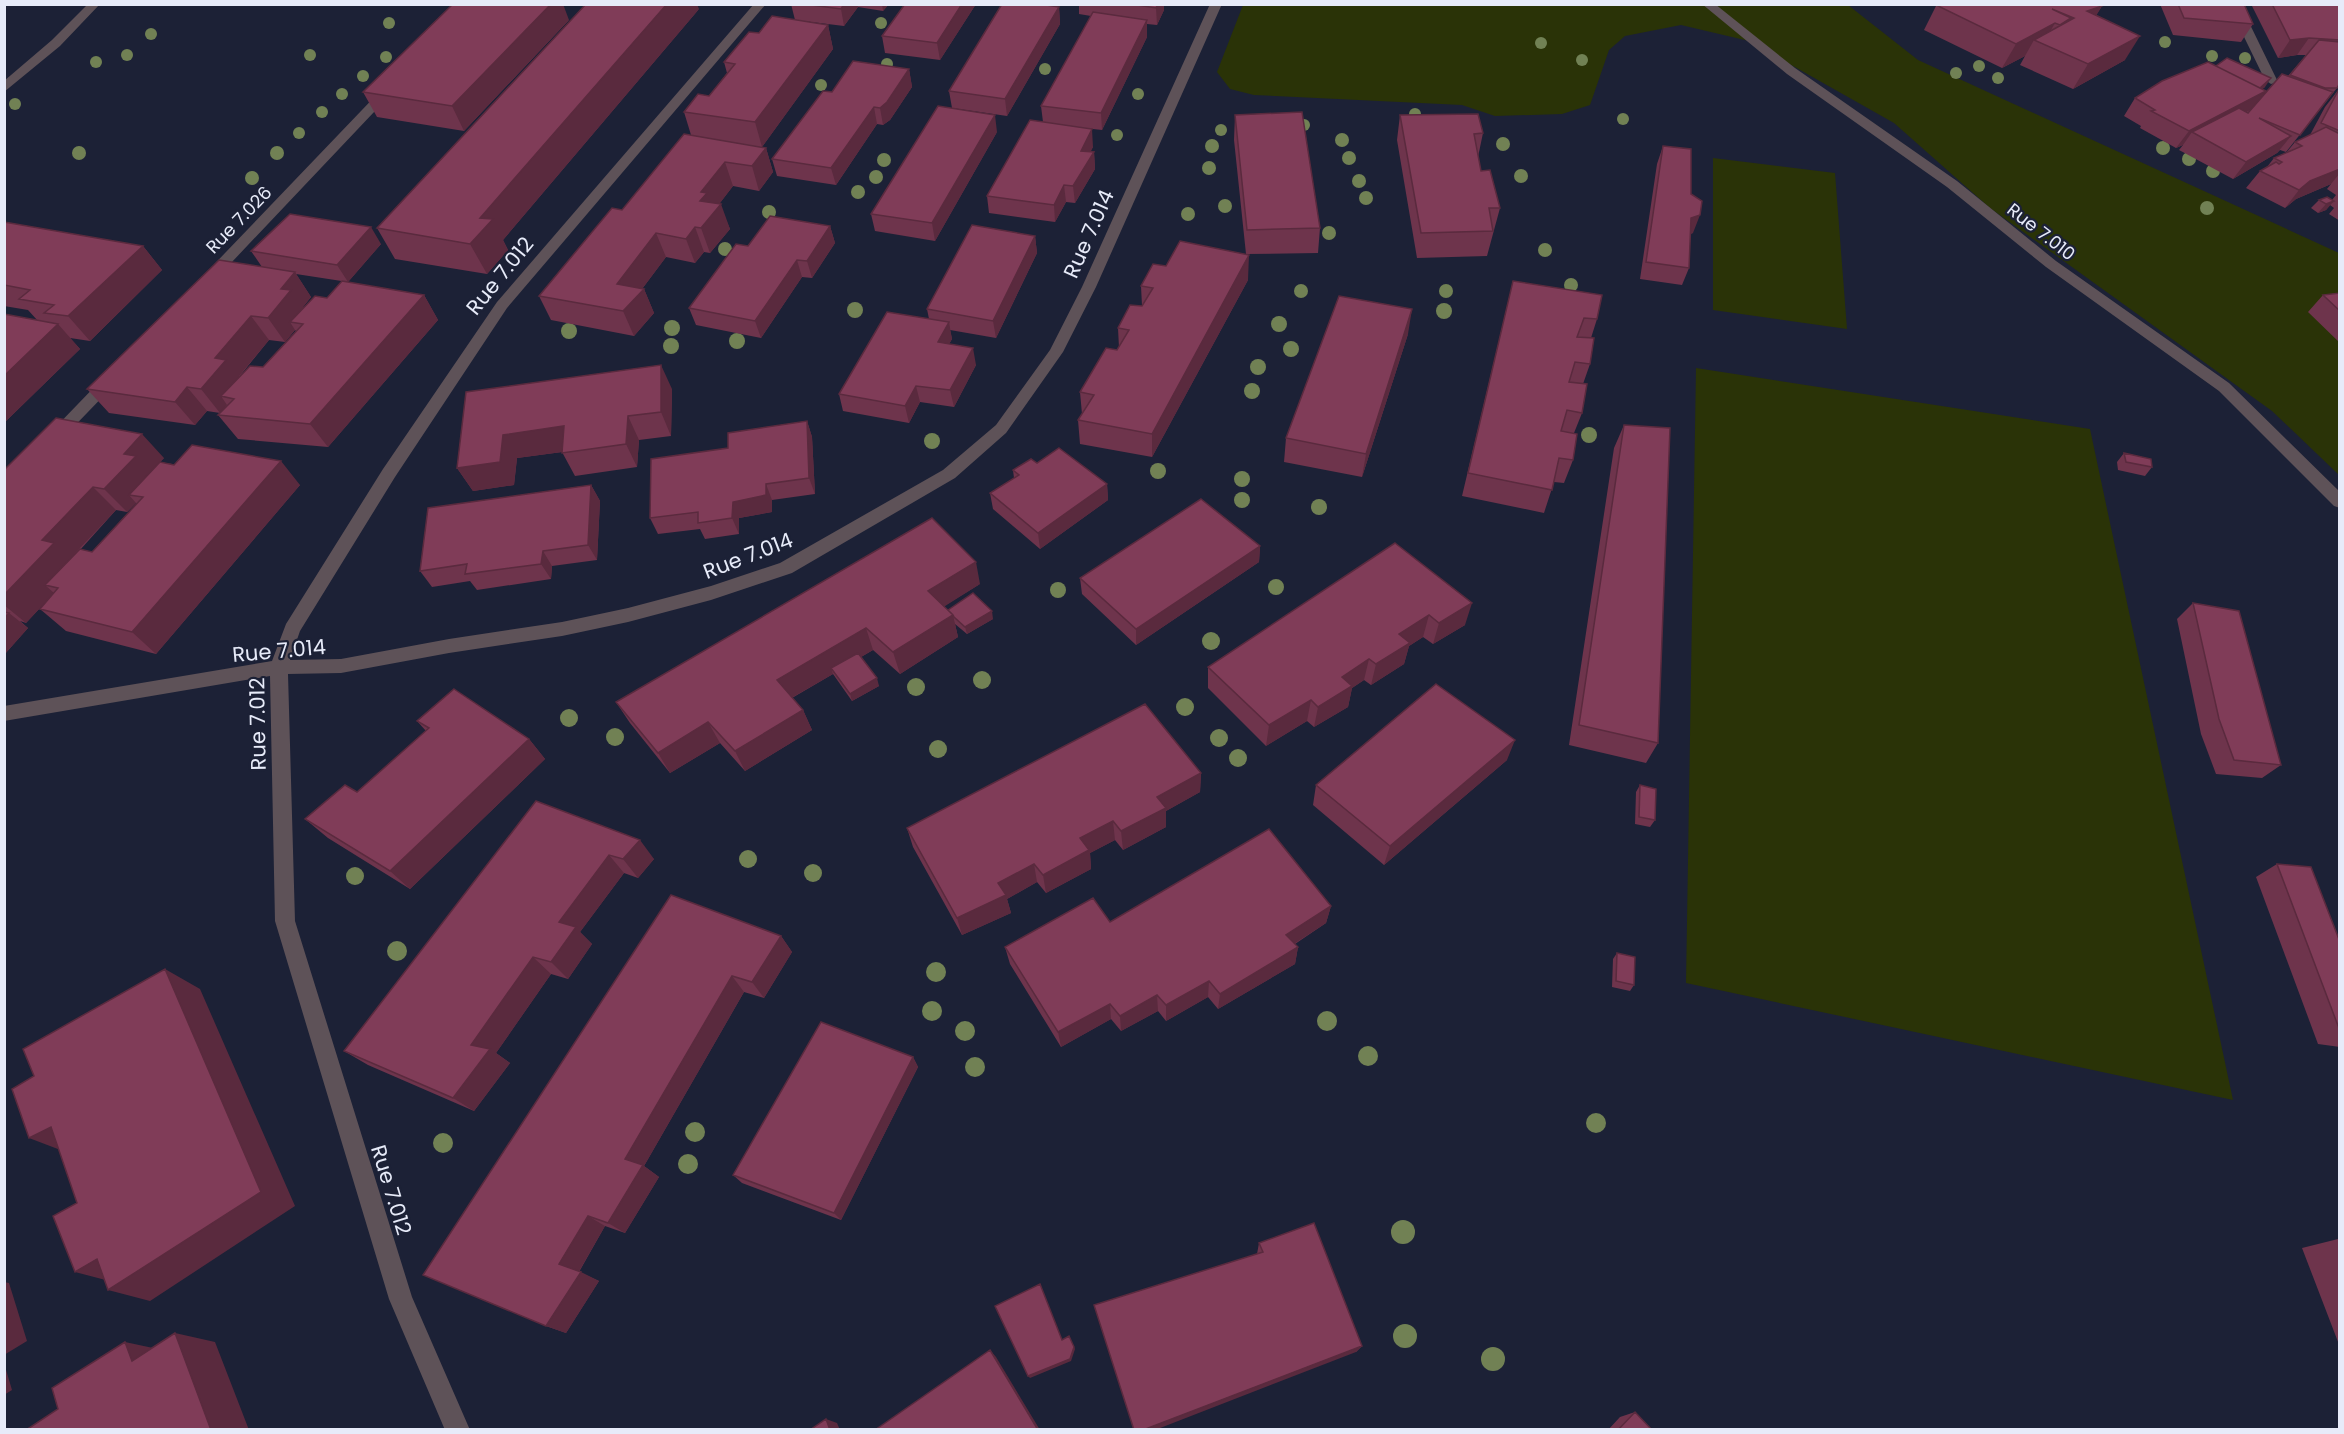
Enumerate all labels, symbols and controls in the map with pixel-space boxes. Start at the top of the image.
street label: Rue 7.026 [200,180,277,259]
street label: Rue 7.014 [1056,185,1121,283]
street label: Rue 7.010 [2002,197,2081,266]
street label: Rue 7.012 [459,231,540,321]
street label: Rue 7.014 [699,525,797,586]
street label: Rue 7.014 [231,632,327,669]
street label: Rue 7.012 [242,677,273,771]
street label: Rue 7.012 [364,1141,419,1238]

